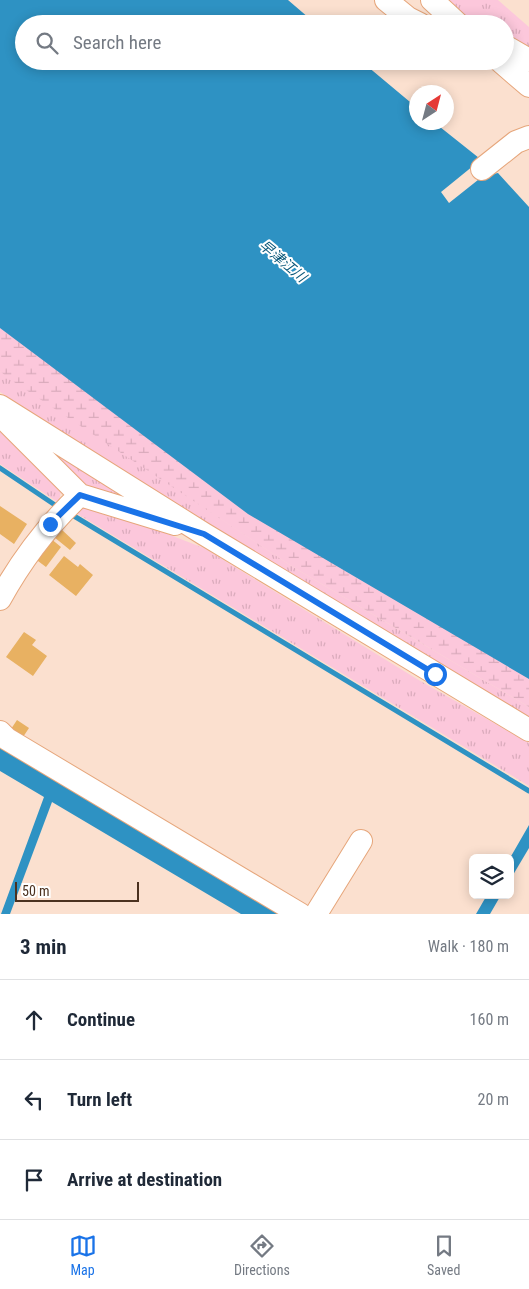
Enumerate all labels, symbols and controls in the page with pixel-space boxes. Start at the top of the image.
search box [15,15,514,70]
icon: search [33,29,61,57]
text: Search here [73,31,161,54]
north arrow [409,85,454,130]
water label: 早津江川 [256,237,311,286]
route end [39,513,62,536]
route start [424,663,447,686]
map controls [469,854,514,899]
button: layers [469,854,514,899]
scale bar [15,879,139,902]
text: 50 m [22,883,50,899]
text: 3 min [20,935,67,959]
text: Walk · 180 m [428,937,509,956]
icon: ahead [20,1006,48,1034]
text: Continue [67,1008,135,1031]
text: 160 m [470,1010,509,1029]
icon: left [20,1086,48,1114]
text: Turn left [67,1088,132,1111]
text: 20 m [477,1090,509,1109]
icon: arrive [20,1166,48,1194]
text: Arrive at destination [67,1168,222,1191]
tab: Map [69,1232,97,1278]
tab: Directions [234,1232,290,1278]
tab: Saved [427,1232,460,1278]

